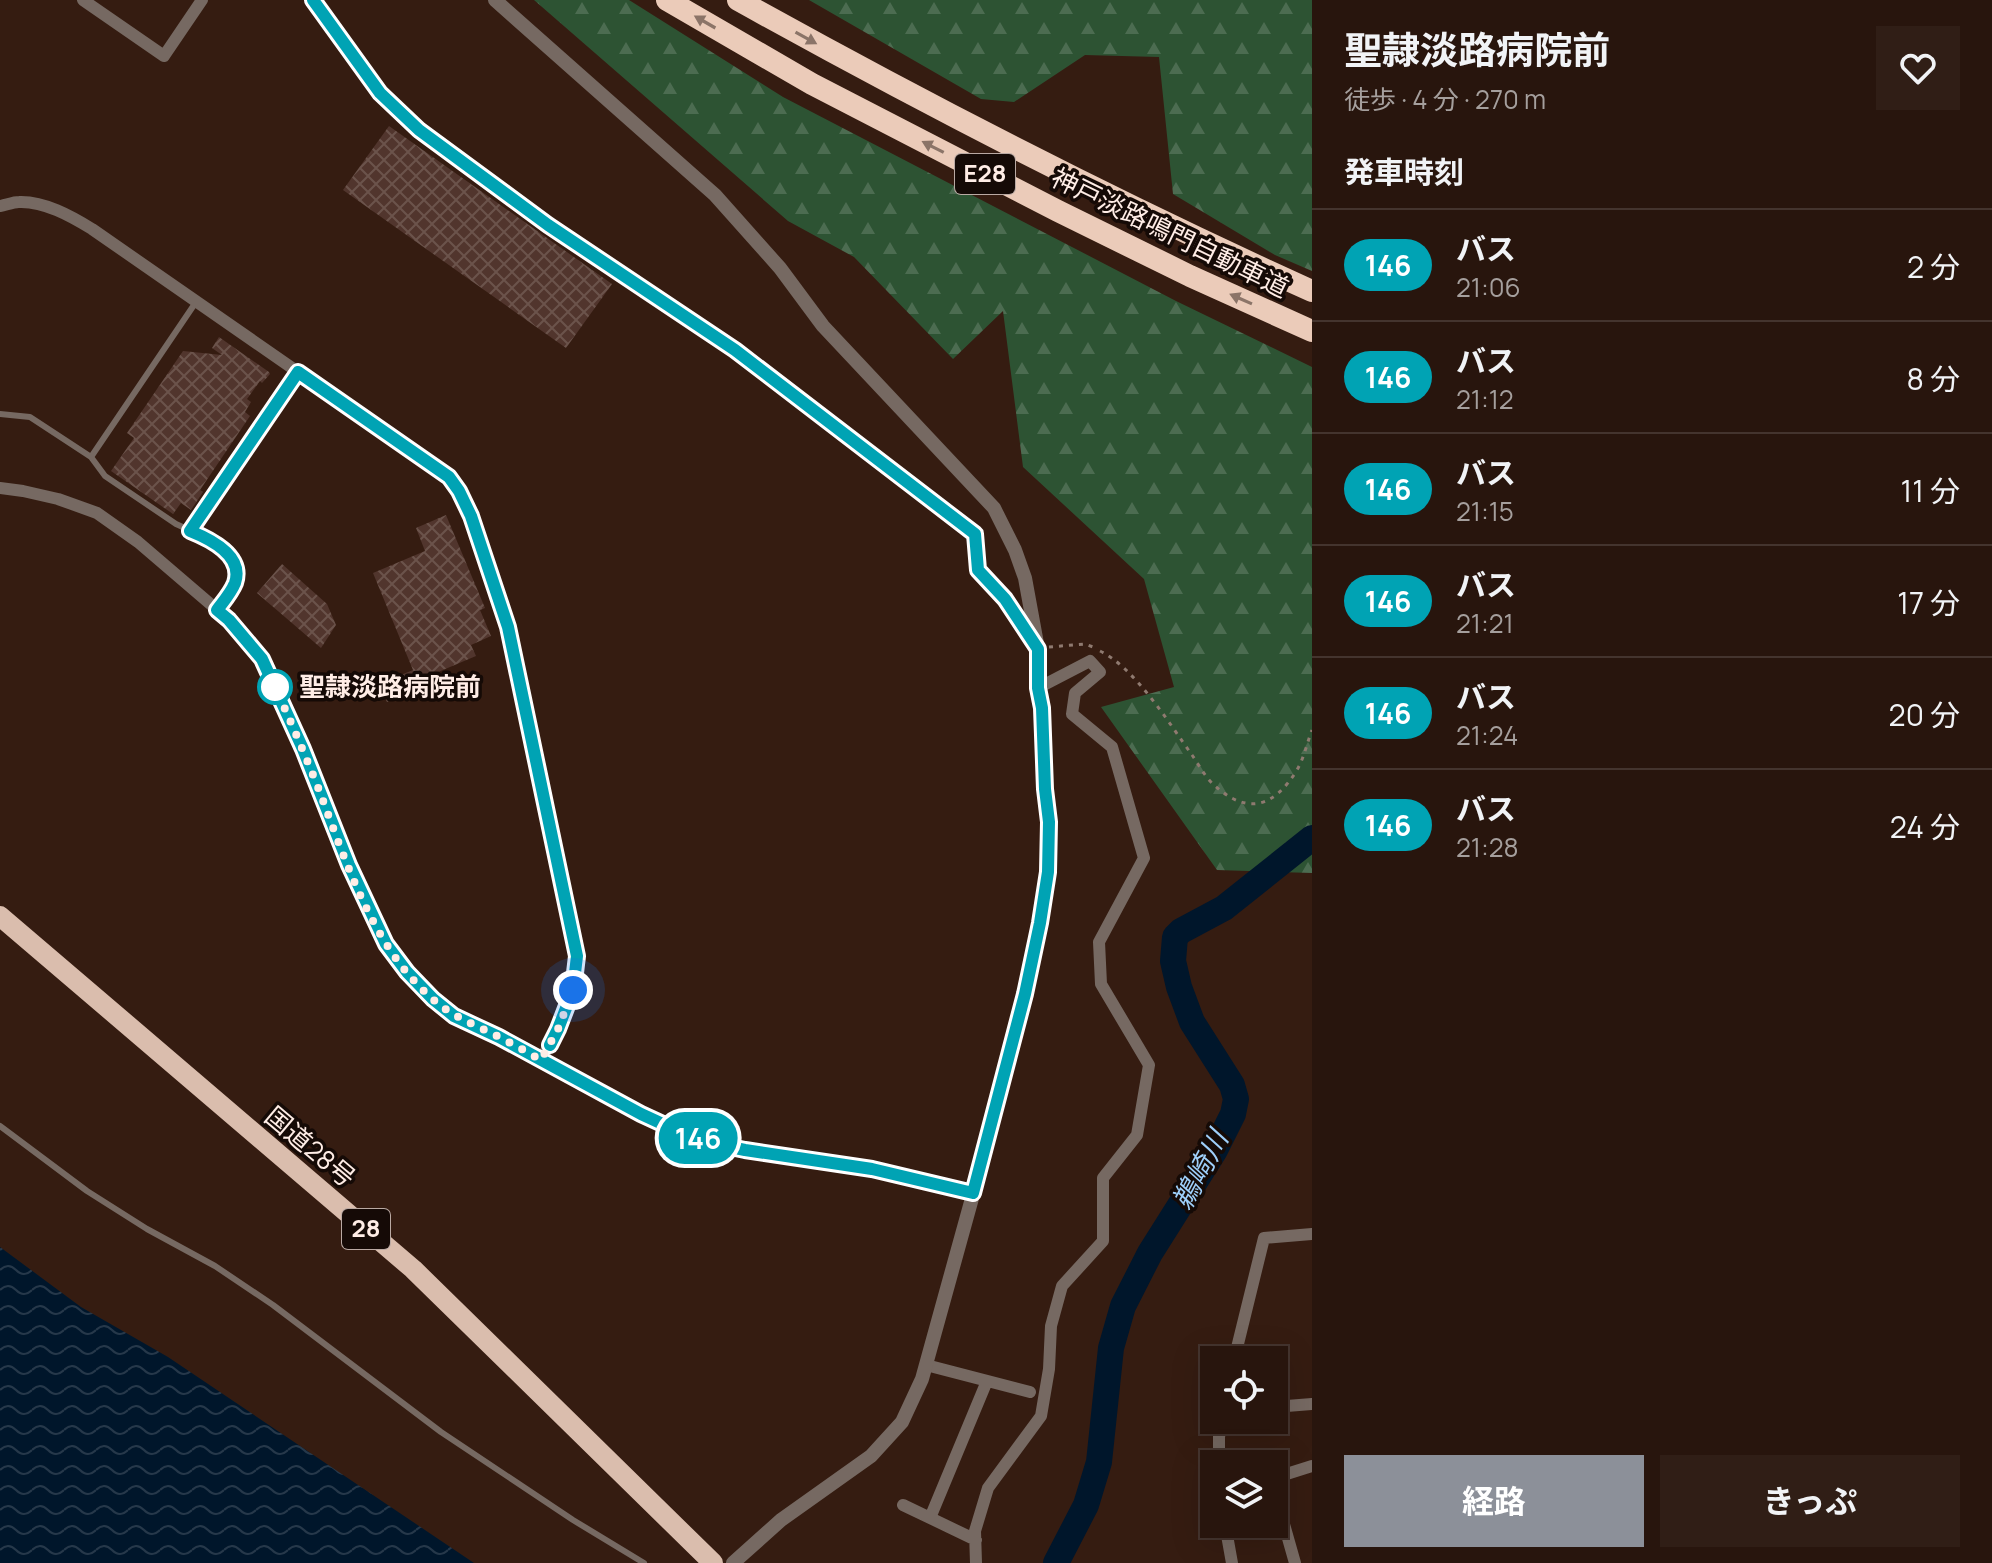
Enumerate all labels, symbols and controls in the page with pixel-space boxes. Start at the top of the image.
one-way arrow [693,15,716,29]
text: 聖隷淡路病院前 [1344,23,1610,75]
button: heart [1876,26,1960,110]
one-way arrow [795,31,817,45]
text: 徒歩 · 4 分 · 270 m [1344,81,1546,117]
one-way arrow [921,140,944,153]
text: 発車時刻 [1344,151,1464,192]
road number: E28 [955,154,1015,194]
street label: 神戸淡路鳴門自動車道 [1046,159,1295,305]
text: バス [1456,228,1516,269]
text: 146 [1365,246,1411,284]
text: 2 分 [1907,246,1960,287]
text: 21:06 [1456,269,1521,305]
one-way arrow [1229,292,1253,306]
text: バス [1456,340,1516,381]
text: 146 [1365,358,1411,396]
text: 8 分 [1907,358,1960,399]
text: 21:12 [1456,381,1514,417]
text: バス [1456,452,1516,493]
text: 146 [1365,470,1411,508]
text: 11 分 [1901,470,1960,511]
text: 21:15 [1456,493,1514,529]
text: バス [1456,564,1516,605]
text: 146 [1365,582,1411,620]
text: 17 分 [1897,582,1960,623]
text: 21:21 [1456,605,1514,641]
place label: 聖隷淡路病院前 [299,668,481,704]
marker: 聖隷淡路病院前 [258,670,292,704]
text: バス [1456,676,1516,717]
text: 146 [1365,694,1411,732]
text: 20 分 [1889,694,1960,735]
text: 21:24 [1456,717,1518,753]
text: バス [1456,788,1516,829]
text: 146 [1365,806,1411,844]
text: 24 分 [1890,806,1960,847]
text: 21:28 [1456,829,1519,865]
your location [553,970,593,1010]
street label: 国道28号 [258,1098,364,1195]
line badge: 146 [652,1112,744,1164]
text: 146 [675,1119,721,1157]
water label: 鵜崎川 [1163,1121,1237,1216]
road number: 28 [342,1209,390,1249]
map controls [1200,1346,1288,1538]
button: locate [1200,1346,1288,1434]
button: layers [1200,1450,1288,1538]
button: 経路 [1344,1455,1644,1547]
button: きっぷ [1660,1455,1960,1547]

